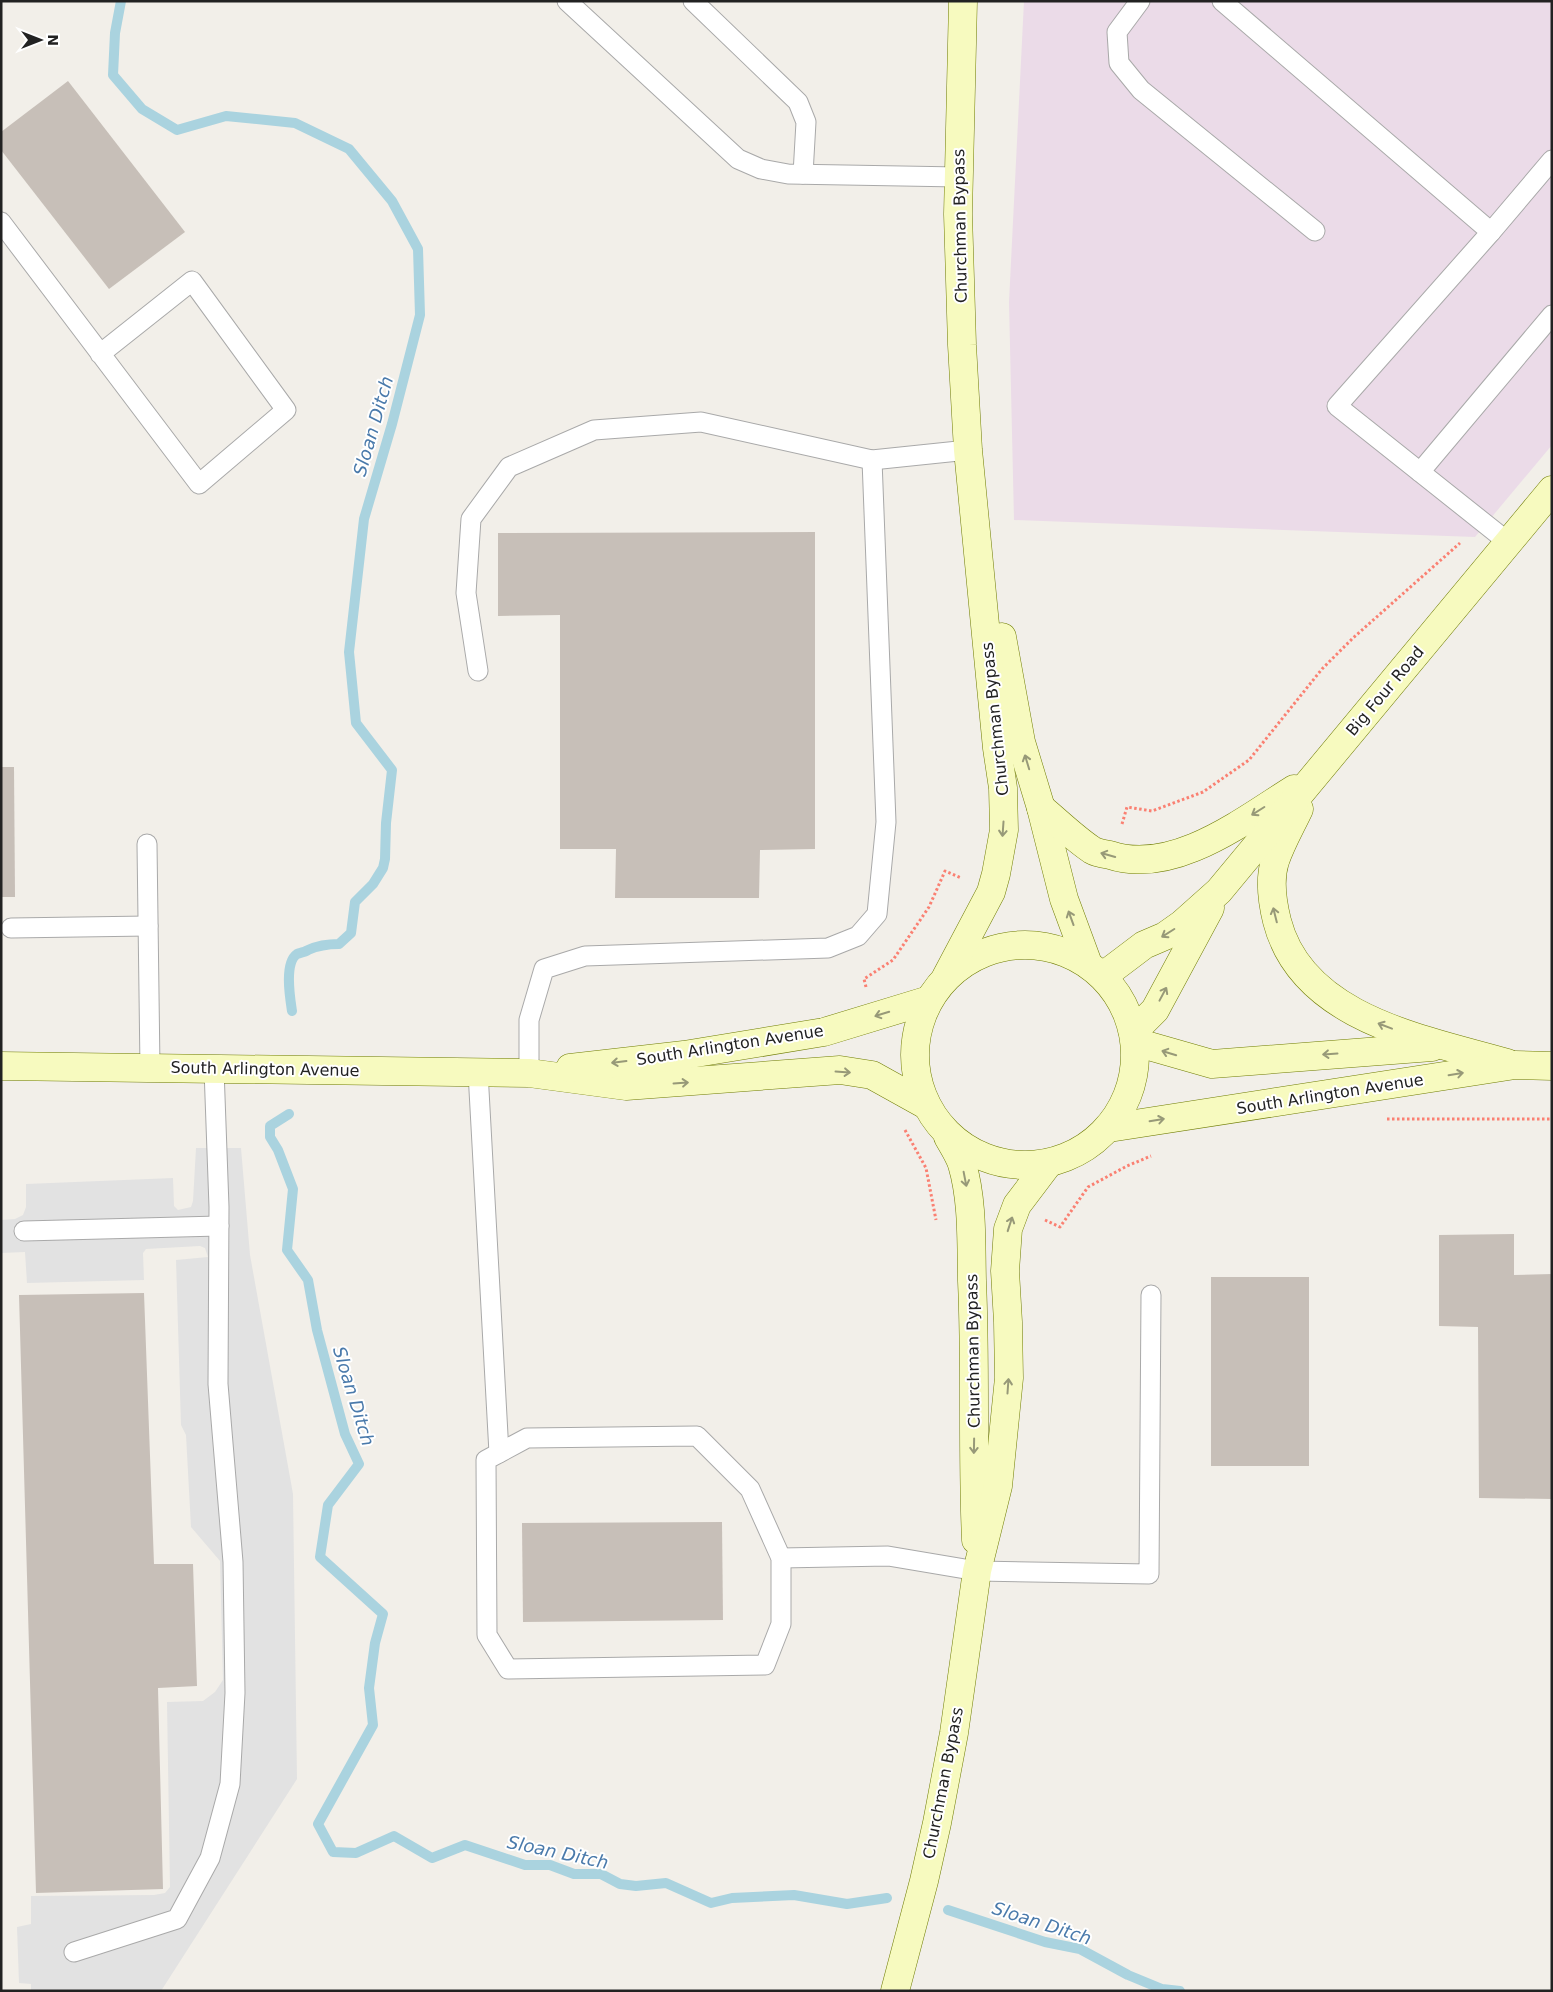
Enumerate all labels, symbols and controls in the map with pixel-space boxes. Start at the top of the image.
north arrow [15,15,65,65]
text: N [45,34,61,46]
street label: Churchman Bypass [949,149,971,303]
water label: Sloan Ditch [349,374,397,478]
street label: Churchman Bypass [977,641,1013,797]
street label: Big Four Road [1342,642,1428,740]
one-way arrow [1022,754,1032,770]
one-way arrow [1252,807,1266,817]
one-way arrow [999,821,1008,837]
one-way arrow [1100,849,1116,859]
one-way arrow [1270,908,1280,924]
one-way arrow [1066,911,1075,926]
one-way arrow [1161,929,1175,939]
one-way arrow [1158,987,1168,1002]
one-way arrow [875,1010,890,1019]
street label: South Arlington Avenue [635,1021,825,1069]
one-way arrow [1378,1021,1393,1030]
one-way arrow [1162,1047,1178,1057]
one-way arrow [1322,1049,1338,1058]
one-way arrow [612,1057,628,1067]
street label: South Arlington Avenue [170,1058,360,1080]
one-way arrow [835,1067,851,1076]
one-way arrow [1448,1069,1464,1079]
street label: South Arlington Avenue [1235,1070,1425,1118]
one-way arrow [673,1078,689,1087]
one-way arrow [1149,1115,1165,1125]
one-way arrow [961,1171,970,1187]
one-way arrow [1006,1217,1015,1232]
street label: Churchman Bypass [962,1274,984,1428]
water label: Sloan Ditch [329,1344,379,1448]
one-way arrow [1003,1378,1013,1394]
one-way arrow [969,1438,979,1454]
street label: Churchman Bypass [919,1705,967,1861]
water label: Sloan Ditch [506,1831,610,1873]
water label: Sloan Ditch [990,1897,1094,1949]

